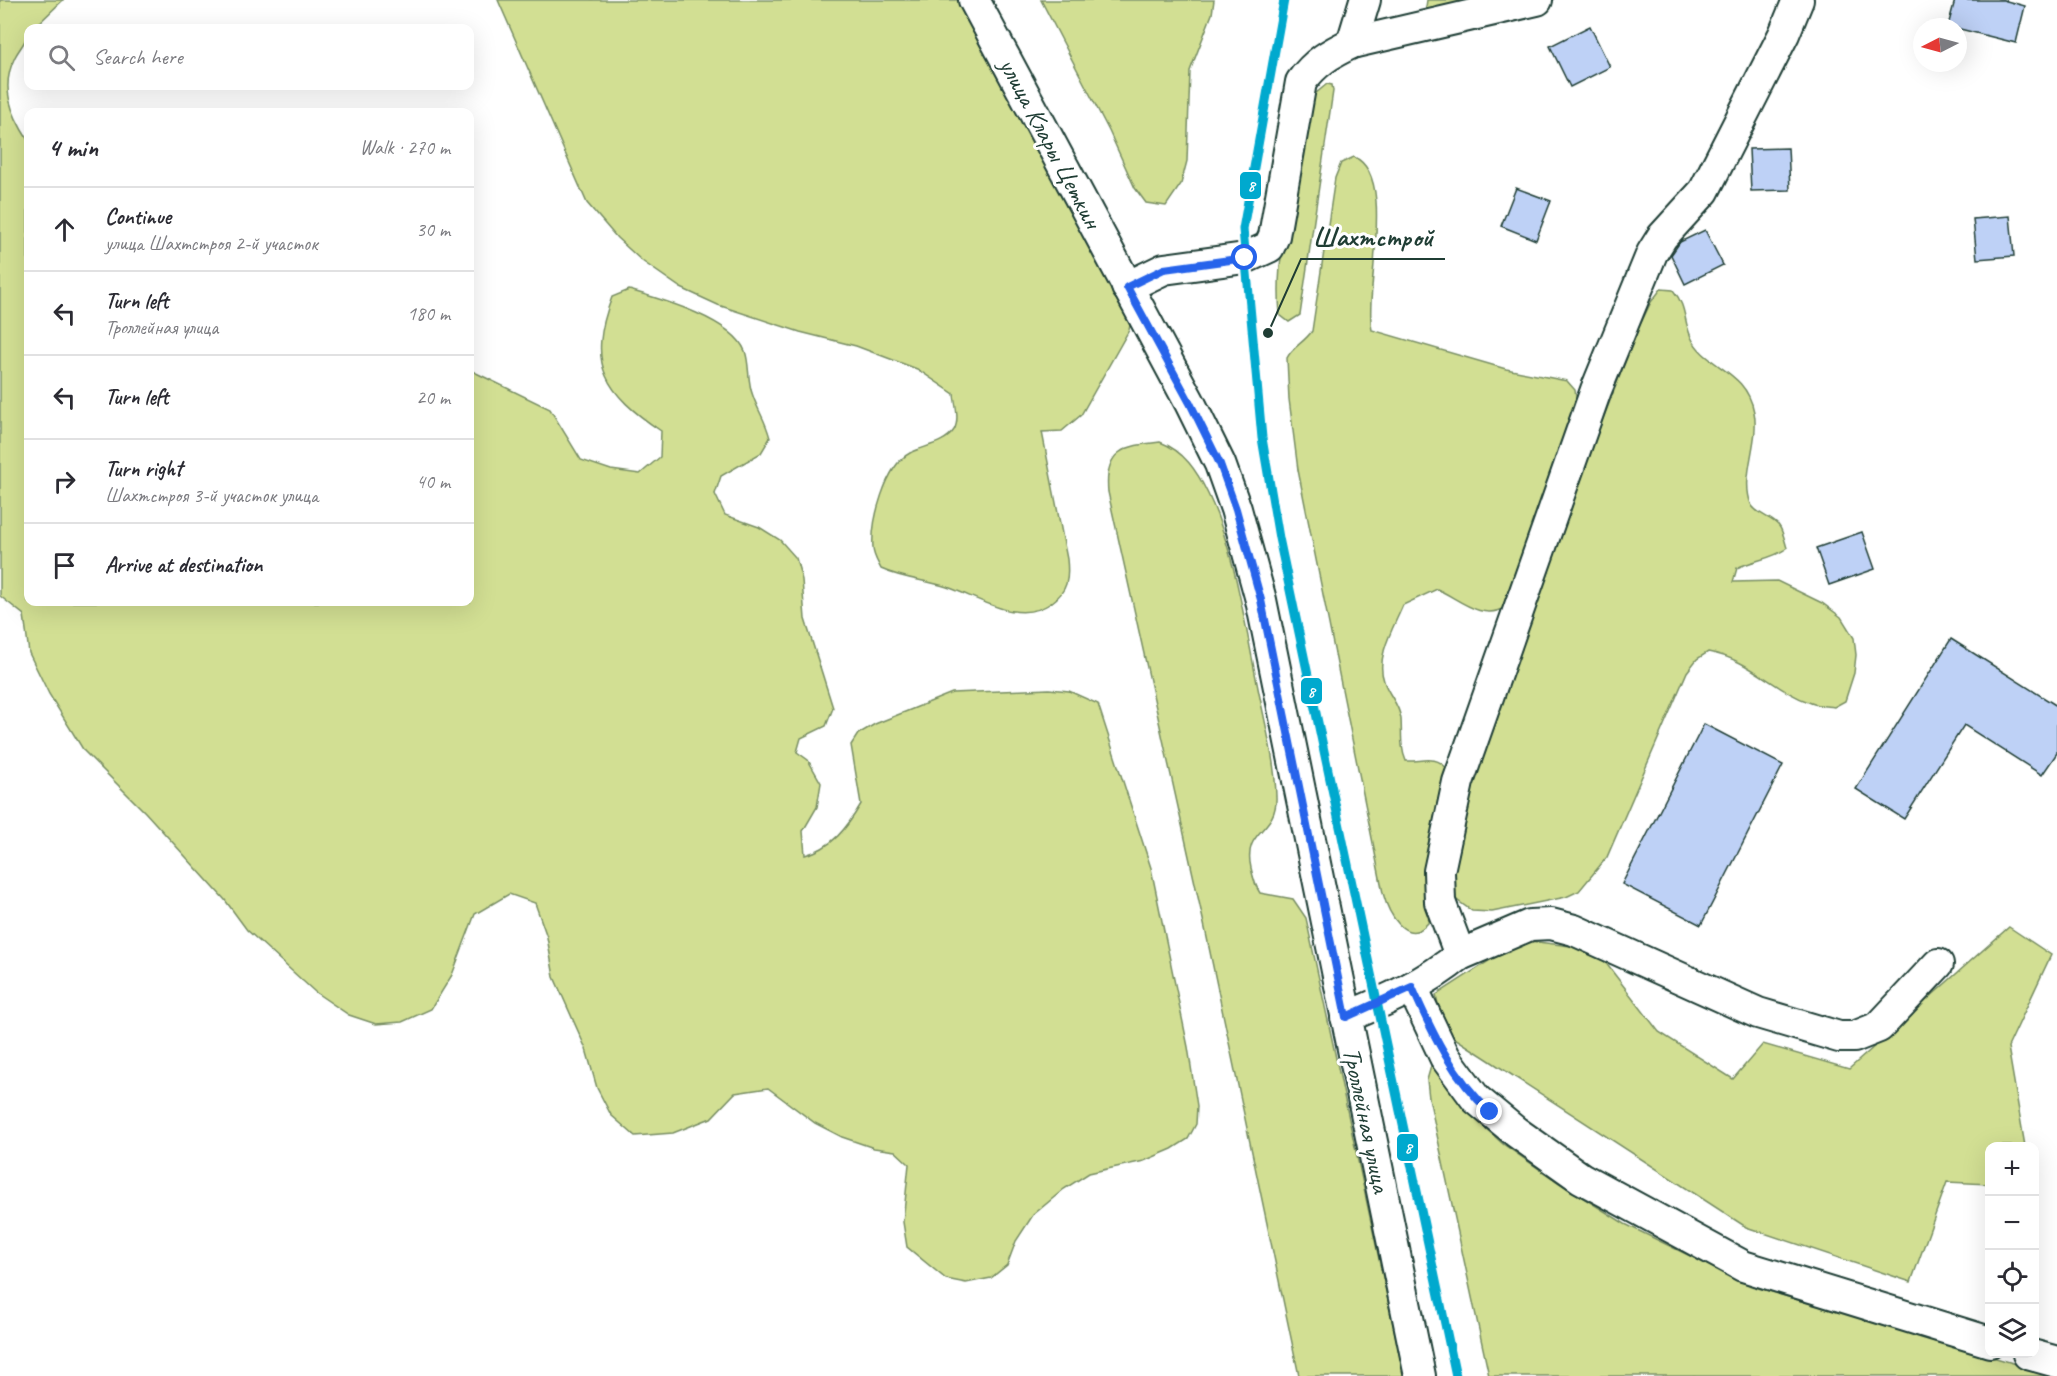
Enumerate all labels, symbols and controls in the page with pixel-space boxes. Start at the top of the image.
north arrow [1913,18,1967,72]
search box [24,24,474,90]
icon: search [45,41,78,74]
text: Search here [93,43,183,71]
street label: улица Клары Цеткин [991,51,1110,236]
text: 4 min [48,131,98,164]
text: Walk · 270 m [360,135,450,160]
line badge: 8 [1239,171,1262,200]
text: 8 [1247,176,1256,196]
text: Continue [105,203,171,231]
icon: ahead [48,213,81,246]
callout: Шахтстрой [1301,214,1445,259]
text: 30 m [416,217,450,242]
text: Шахтстрой [1313,220,1436,254]
text: улица Шахтстроя 2-й участок [105,231,318,256]
route start [1231,244,1257,270]
text: Turn left [105,287,169,315]
icon: left [48,297,81,330]
text: 180 m [407,301,450,326]
text: Троллейная улица [105,315,218,340]
icon: left [48,381,81,414]
text: Turn left [105,383,169,411]
text: 20 m [416,385,450,410]
text: Turn right [105,455,182,483]
icon: right [48,465,81,498]
text: 40 m [416,469,450,494]
text: Шахтстроя 3-й участок улица [105,483,318,508]
icon: arrive [48,549,81,582]
text: Arrive at destination [105,551,262,579]
line badge: 8 [1300,677,1323,705]
text: 8 [1307,682,1316,702]
street label: Троллейная улица [1335,1045,1398,1197]
route end [1476,1098,1502,1124]
line badge: 8 [1396,1133,1419,1162]
text: 8 [1404,1138,1413,1158]
map controls [1985,1142,2039,1358]
button: + [1985,1142,2039,1196]
button: − [1985,1196,2039,1250]
button: locate [1985,1250,2039,1304]
button: layers [1985,1304,2039,1358]

